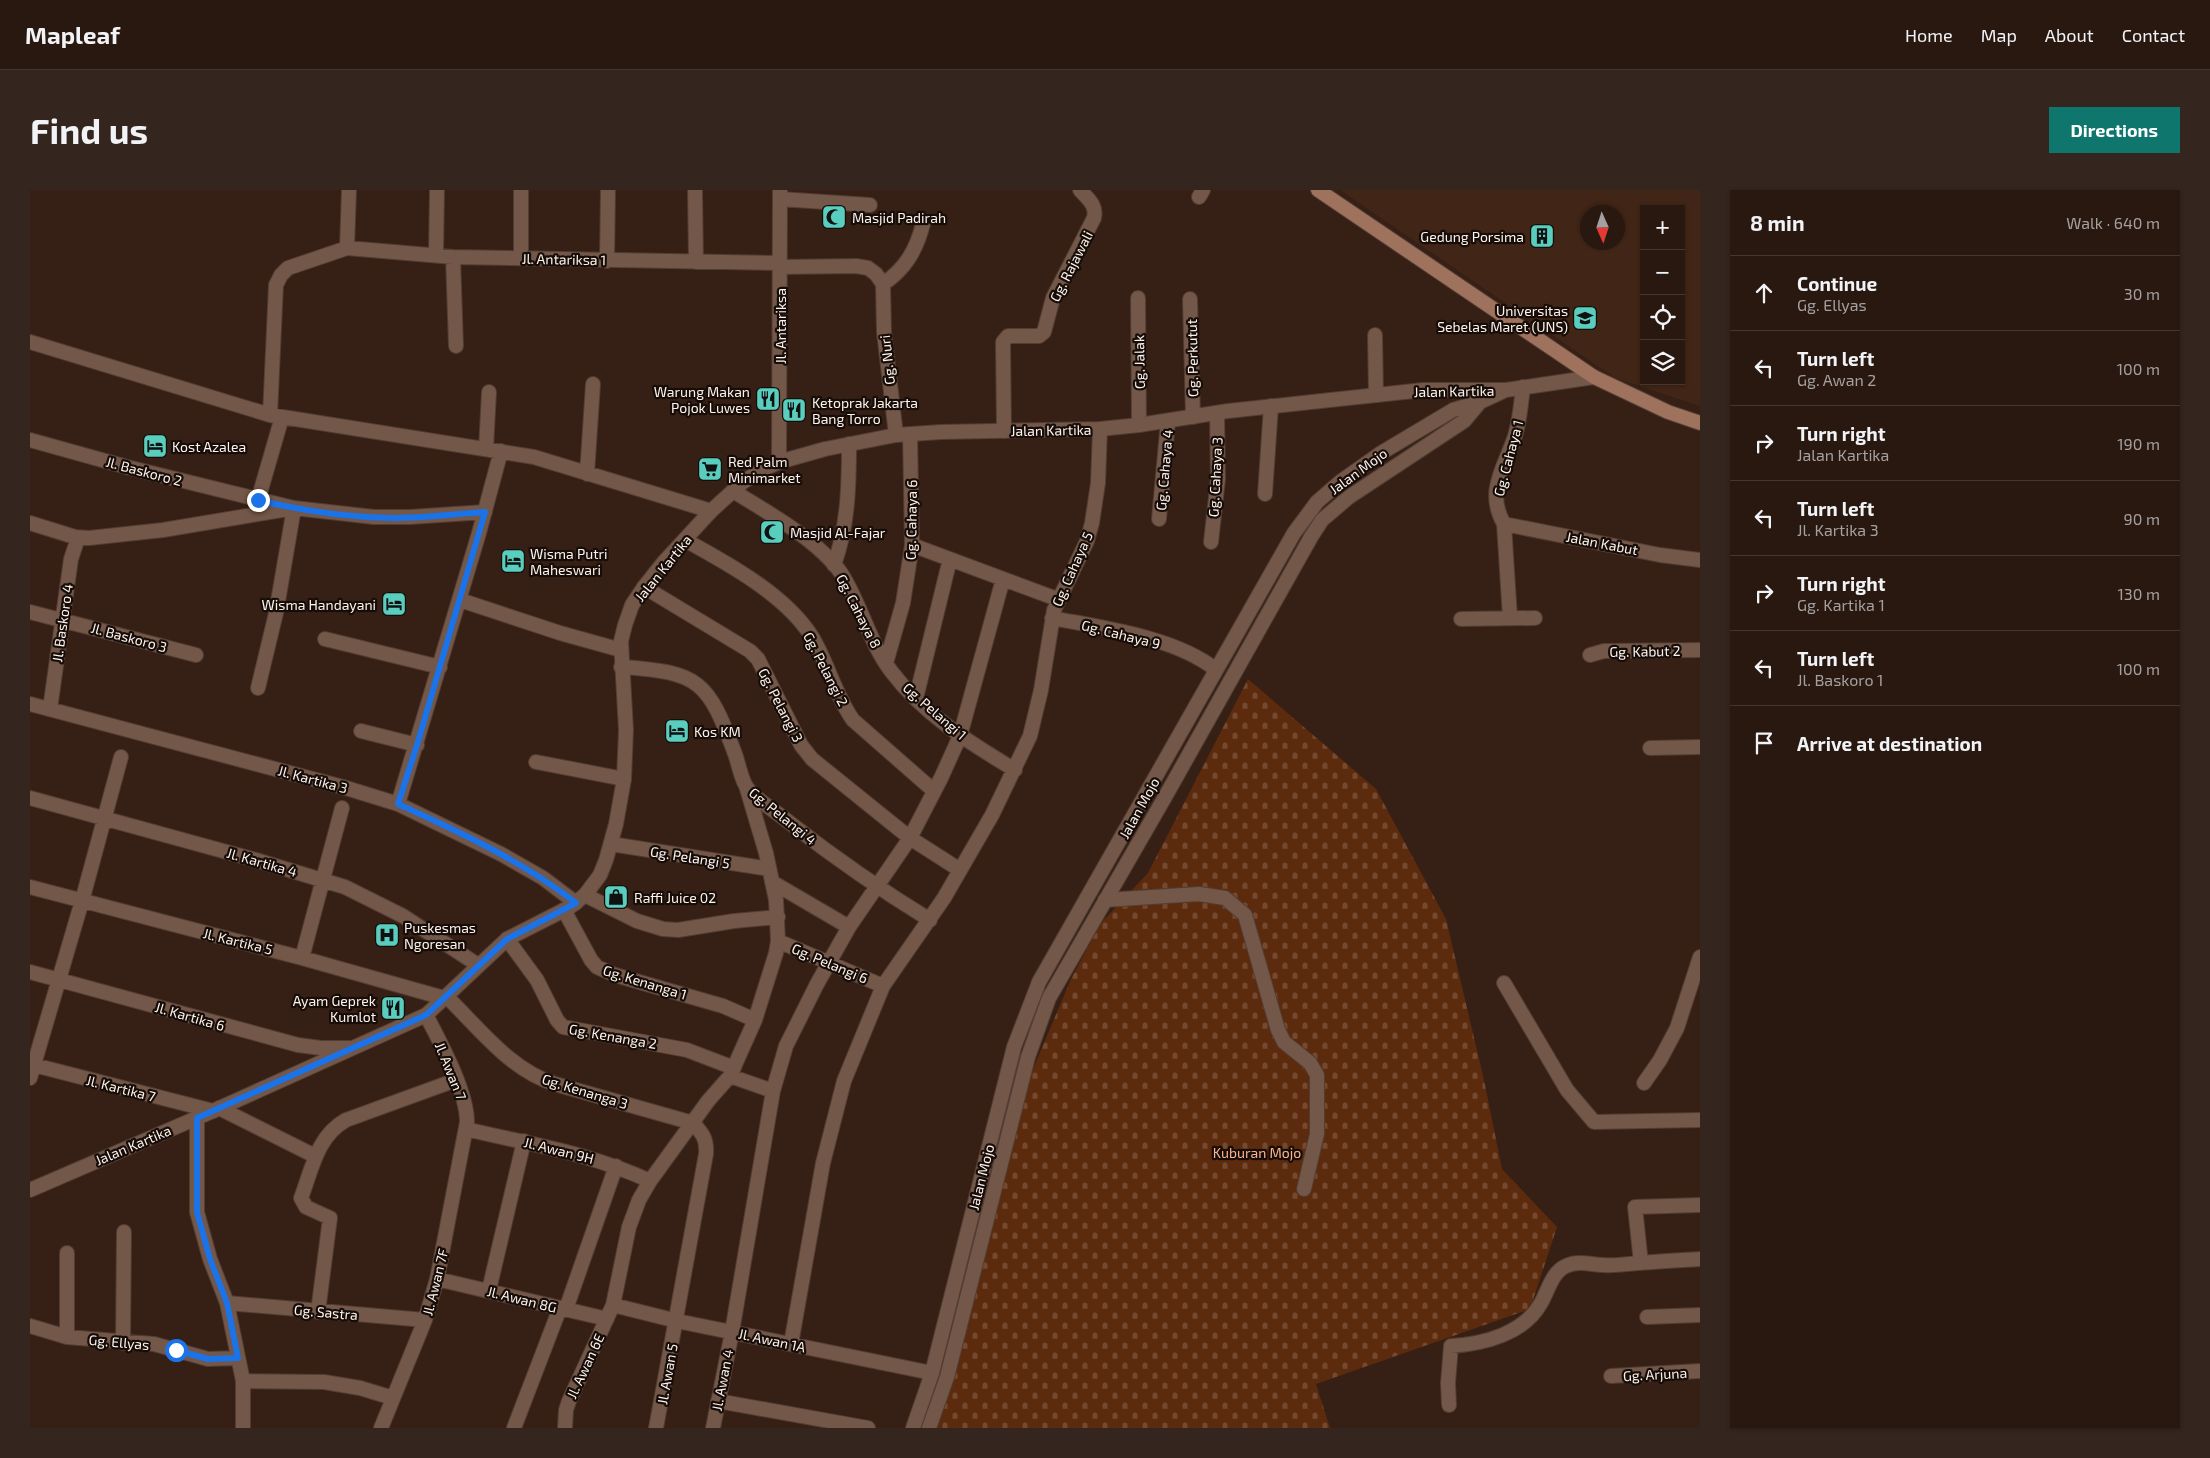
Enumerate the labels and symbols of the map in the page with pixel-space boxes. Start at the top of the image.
mosque icon: Masjid Padirah [821,204,847,230]
north arrow [1580,205,1625,250]
place label: Masjid Padirah [852,209,946,226]
building icon: Gedung Porsima [1529,223,1555,249]
street label: Gg. Rajawali [1046,228,1096,304]
place label: Gedung Porsima [1420,228,1524,245]
street label: Jl. Antariksa 1 [522,250,606,268]
street label: Jl. Antariksa [772,288,789,364]
place label: Universitas Sebelas Maret (UNS) [1437,302,1568,335]
school or university icon: Universitas Sebelas Maret (UNS) [1572,305,1598,331]
street label: Gg. Perkutut [1183,319,1201,397]
street label: Gg. Nuri [876,334,898,386]
street label: Gg. Jalak [1130,335,1148,389]
street label: Jalan Kartika [1413,382,1495,400]
place label: Warung Makan Pojok Luwes [654,383,750,416]
restaurant icon: Warung Makan Pojok Luwes [755,386,781,412]
place label: Ketoprak Jakarta Bang Torro [812,394,918,427]
restaurant icon: Ketoprak Jakarta Bang Torro [781,397,807,423]
street label: Gg. Cahaya 1 [1490,418,1526,498]
street label: Jalan Kartika [1010,421,1092,439]
street label: Gg. Cahaya 4 [1152,429,1176,511]
hotel icon: Kost Azalea [142,433,168,459]
street label: Gg. Cahaya 3 [1204,436,1226,518]
place label: Kost Azalea [172,438,246,455]
street label: Jalan Mojo [1326,444,1390,498]
street label: Jl. Baskoro 2 [104,453,184,489]
place label: Red Palm Minimarket [728,453,801,486]
supermarket icon: Red Palm Minimarket [697,456,723,482]
street label: Gg. Cahaya 6 [902,480,920,560]
route end [247,489,270,512]
mosque icon: Masjid Al-Fajar [759,519,785,545]
place label: Masjid Al-Fajar [790,524,886,541]
street label: Jalan Kabut [1565,528,1639,558]
street label: Gg. Cahaya 5 [1048,529,1096,609]
street label: Jalan Kartika [631,531,695,605]
place label: Wisma Putri Maheswari [530,545,608,578]
hotel icon: Wisma Putri Maheswari [500,548,526,574]
street label: Gg. Cahaya 8 [833,571,885,651]
street label: Jl. Baskoro 4 [48,583,76,663]
hotel icon: Wisma Handayani [381,591,407,617]
place label: Wisma Handayani [262,596,376,613]
street label: Gg. Cahaya 9 [1080,616,1162,652]
street label: Jl. Baskoro 3 [89,619,169,655]
street label: Gg. Pelangi 2 [800,629,852,709]
street label: Gg. Kabut 2 [1609,642,1681,660]
street label: Gg. Pelangi 3 [755,665,807,745]
street label: Gg. Pelangi 1 [900,679,970,743]
hotel icon: Kos KM [664,718,690,744]
place label: Kos KM [694,723,741,740]
street label: Jl. Kartika 3 [276,762,350,796]
street label: Jalan Mojo [1115,774,1163,842]
street label: Gg. Pelangi 4 [746,784,820,848]
street label: Gg. Pelangi 5 [649,842,731,872]
street label: Jl. Kartika 4 [225,844,299,880]
shop icon: Raffi Juice 02 [603,884,629,910]
place label: Raffi Juice 02 [634,889,716,906]
place label: Puskesmas Ngoresan [404,919,476,952]
hospital icon: Puskesmas Ngoresan [374,922,400,948]
street label: Jl. Kartika 5 [201,924,275,958]
street label: Gg. Pelangi 6 [789,939,871,987]
street label: Gg. Kenanga 1 [601,961,689,1003]
place label: Ayam Geprek Kumlot [293,992,376,1025]
restaurant icon: Ayam Geprek Kumlot [380,995,406,1021]
street label: Jl. Kartika 6 [153,998,227,1034]
street label: Gg. Kenanga 2 [568,1020,658,1052]
street label: Jl. Awan 7 [432,1040,470,1102]
street label: Gg. Kenanga 3 [540,1070,630,1112]
street label: Jl. Kartika 7 [85,1071,157,1105]
street label: Jalan Kartika [93,1121,173,1169]
street label: Jl. Awan 9H [522,1133,596,1167]
street label: Jalan Mojo [965,1142,997,1212]
park label: Kuburan Mojo [1213,1144,1301,1161]
street label: Jl. Awan 7F [418,1246,452,1317]
street label: Jl. Awan 8G [485,1282,559,1316]
street label: Gg. Sastra [293,1301,359,1323]
street label: Jl. Awan 1A [737,1325,807,1355]
street label: Gg. Ellyas [88,1331,150,1353]
street label: Jl. Awan 6E [563,1331,608,1401]
route start [165,1339,188,1362]
street label: Jl. Awan 5 [653,1342,681,1406]
street label: Jl. Awan 4 [708,1348,736,1412]
street label: Gg. Arjuna [1622,1364,1688,1384]

